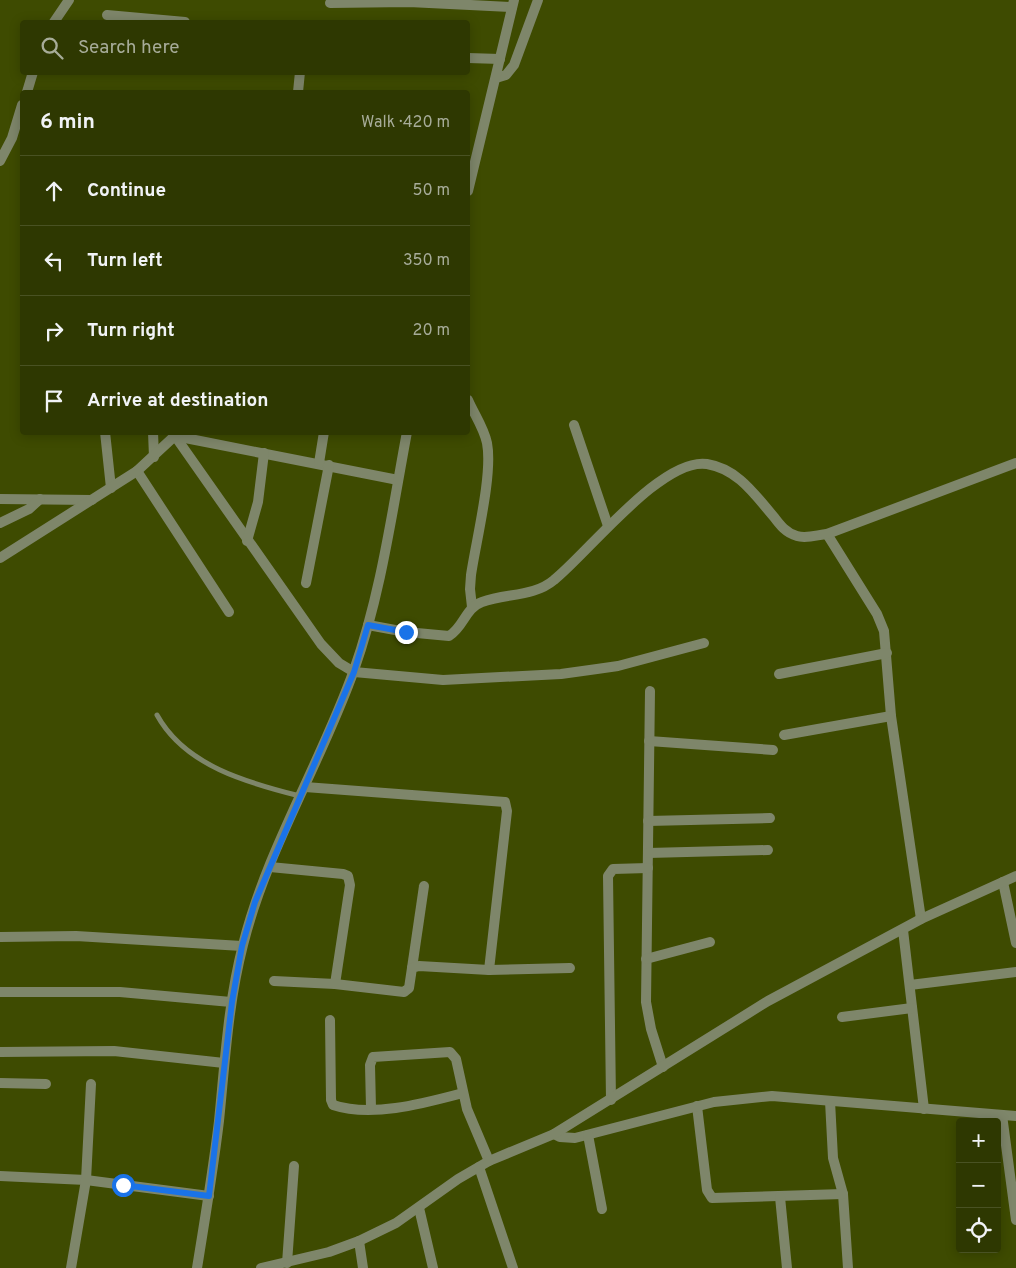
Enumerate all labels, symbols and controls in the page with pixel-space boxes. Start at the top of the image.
search box [20,20,470,75]
icon: search [38,34,66,62]
text: Search here [78,36,180,60]
text: 6 min [40,109,95,136]
text: Walk · 420 m [361,113,450,133]
icon: ahead [40,177,68,205]
text: Continue [87,179,166,203]
text: 50 m [413,181,450,201]
icon: left [40,247,68,275]
text: Turn left [87,249,163,273]
text: 350 m [403,251,450,271]
icon: right [40,317,68,345]
text: Turn right [87,319,175,343]
text: 20 m [413,321,450,341]
icon: arrive [40,387,68,415]
text: Arrive at destination [87,389,268,413]
route end [395,621,418,644]
map controls [956,1118,1001,1253]
button: + [956,1118,1001,1163]
button: − [956,1163,1001,1208]
route start [112,1174,135,1197]
button: locate [956,1208,1001,1253]

